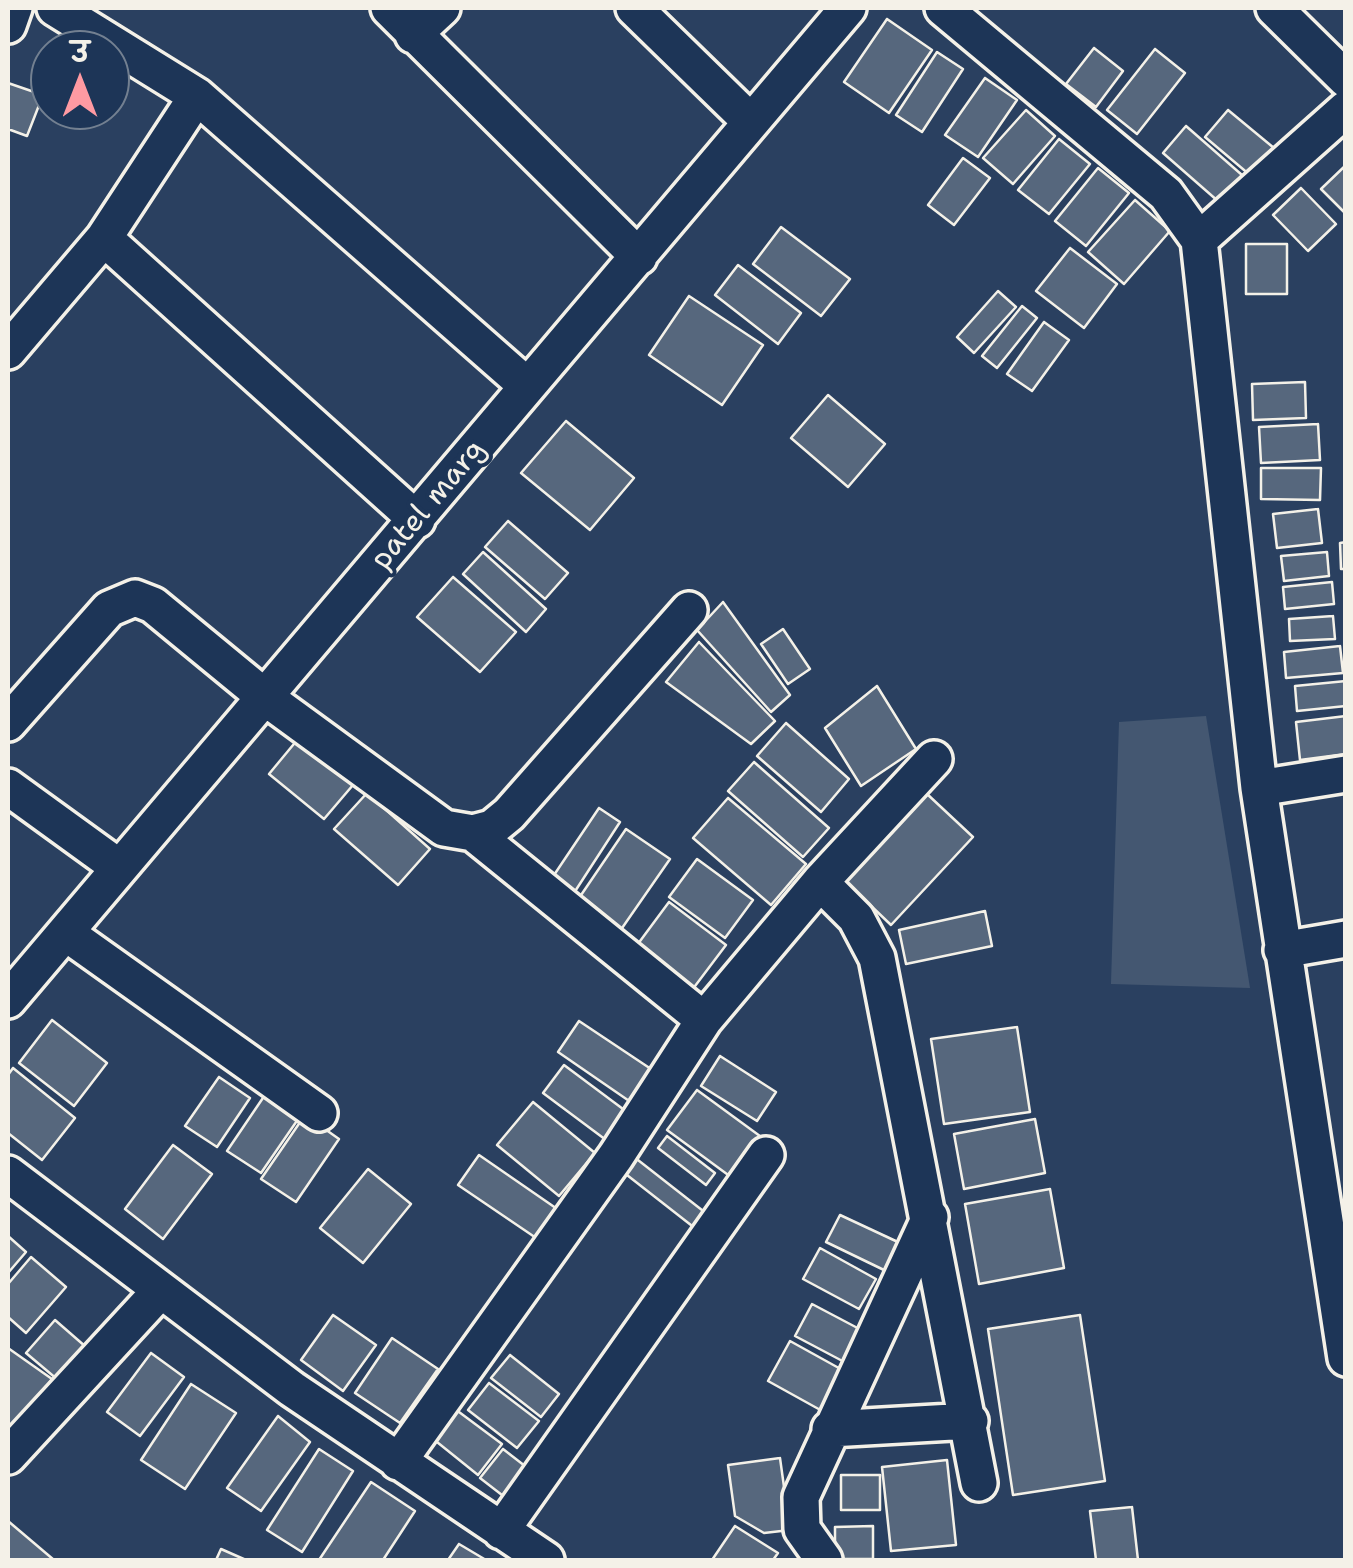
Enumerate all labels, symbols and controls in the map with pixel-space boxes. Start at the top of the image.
north arrow [30,30,130,130]
text: उ [71,33,89,71]
street label: patel marg [364,433,494,577]

